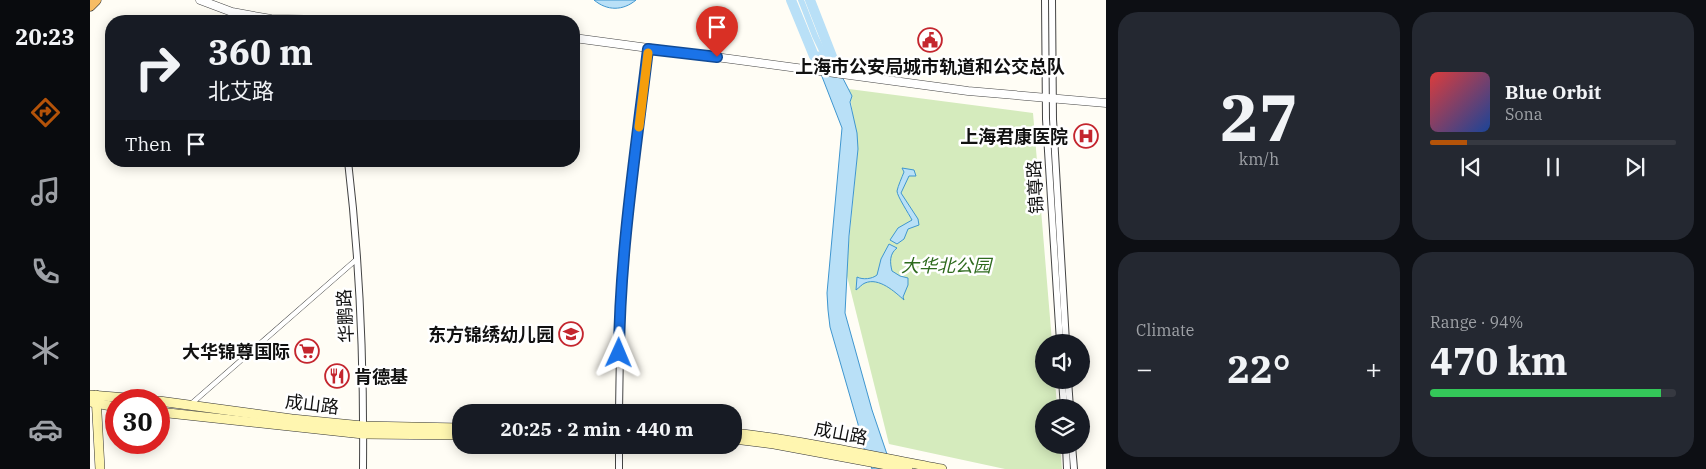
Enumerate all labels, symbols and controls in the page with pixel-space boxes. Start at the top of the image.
pin [696,6,738,57]
icon: arrive [703,13,731,41]
text: 20:23 [15,22,75,51]
public building icon: 上海市公安局城市轨道和公交总队 [917,27,943,53]
text: 360 m [208,29,313,75]
icon: right [125,35,190,100]
place label: 上海市公安局城市轨道和公交总队 [795,55,1065,78]
text: 27 [1220,74,1298,159]
text: 北艾路 [208,76,274,105]
text: Blue Orbit [1505,80,1601,104]
icon: directions [28,95,63,130]
text: Sona [1505,104,1542,124]
hospital icon: 上海君康医院 [1073,123,1099,149]
place label: 上海君康医院 [960,125,1068,148]
icon: arrive [182,130,210,158]
text: Then [125,132,172,156]
text: km/h [1239,149,1279,169]
icon: previous [1457,153,1485,181]
icon: pause [1539,153,1567,181]
icon: next [1621,153,1649,181]
street label: 锦尊路 [1022,159,1048,215]
icon: music [28,174,63,209]
icon: phone [28,254,63,289]
park label: 大华北公园 [901,254,994,277]
street label: 华鹏路 [332,288,358,344]
text: Range · 94% [1430,312,1523,332]
text: Climate [1136,320,1194,340]
school or university icon: 东方锦绣幼儿园 [558,321,584,347]
place label: 东方锦绣幼儿园 [428,323,554,346]
position arrow [592,326,644,378]
icon: climate [28,333,63,368]
map controls [1035,334,1090,454]
button: sound [1035,334,1090,389]
text: 470 km [1430,336,1568,385]
supermarket icon: 大华锦尊国际 [294,338,320,364]
place label: 大华锦尊国际 [182,340,290,363]
text: 22° [1227,344,1291,393]
text: − [1136,350,1153,387]
text: + [1365,350,1382,387]
restaurant icon: 肯德基 [324,363,350,389]
place label: 肯德基 [354,365,408,388]
speed limit sign: 30 [105,389,170,454]
street label: 成山路 [284,389,340,419]
button: layers [1035,399,1090,454]
icon: car [28,412,63,447]
text: 20:25 · 2 min · 440 m [501,417,693,441]
street label: 成山路 [812,417,870,449]

